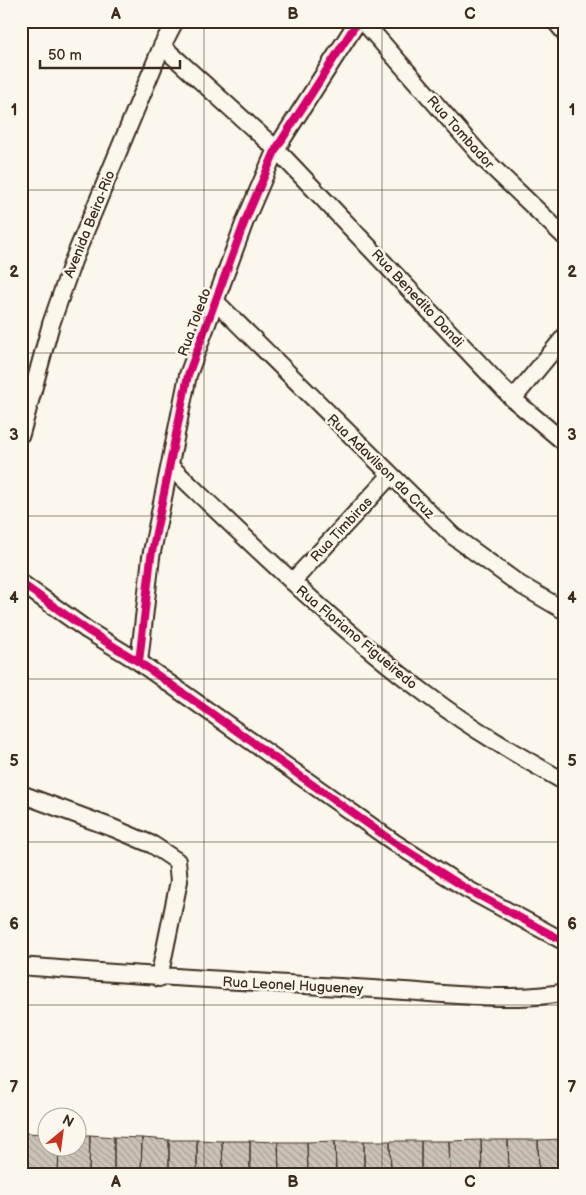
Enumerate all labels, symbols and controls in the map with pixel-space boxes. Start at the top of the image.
text: A [110,5,121,24]
text: B [287,5,299,24]
text: C [464,5,476,24]
scale bar [40,38,180,70]
text: 50 m [48,46,82,65]
street label: Rua Tombador [423,92,499,173]
text: 1 [11,101,17,120]
text: 1 [569,101,575,120]
street label: Avenida Beira-Rio [60,168,119,280]
street label: Rua Benedito Dandi [368,246,467,351]
text: 2 [9,263,19,282]
text: 2 [567,263,577,282]
street label: Rua Toledo [174,286,215,359]
street label: Rua Adavilson da Cruz [323,411,438,522]
text: 3 [9,426,19,445]
text: 3 [567,426,577,445]
street label: Rua Timbiras [307,493,376,565]
street label: Rua Floriano Figueiredo [293,582,421,693]
text: 4 [9,589,19,608]
text: 4 [567,589,577,608]
text: 5 [9,752,19,771]
text: 5 [567,752,577,771]
text: 6 [9,915,19,934]
text: 6 [567,915,577,934]
street label: Rua Leonel Hugueney [222,973,365,998]
text: 7 [10,1078,19,1097]
text: 7 [568,1078,577,1097]
north arrow [38,1108,88,1158]
text: N [59,1111,77,1131]
text: A [110,1173,121,1192]
text: B [287,1173,299,1192]
text: C [464,1173,476,1192]

